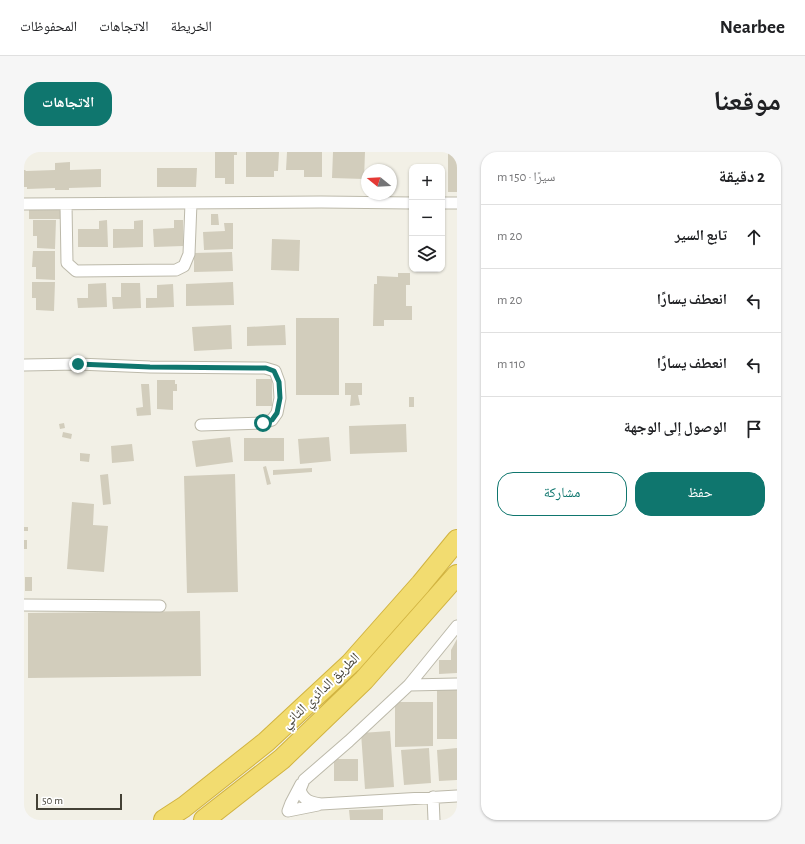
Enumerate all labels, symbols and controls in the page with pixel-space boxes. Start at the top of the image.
text: Nearbee [720,18,785,37]
text: المحفوظات [20,20,77,34]
text: الاتجاهات [99,20,149,34]
text: الخريطة [171,20,212,34]
button: الاتجاهات [24,82,112,126]
text: موقعنا [713,88,781,116]
north arrow [361,164,397,200]
map controls [409,164,445,272]
button: + [409,164,445,200]
text: 2 دقيقة [719,168,765,185]
text: سيرًا · 150 m [497,171,555,184]
button: − [409,200,445,236]
icon: ahead [743,226,765,248]
text: تابع السير [675,228,727,243]
text: 20 m [497,230,522,243]
button: layers [409,236,445,272]
icon: left [743,290,765,312]
text: انعطف يسارًا [657,292,727,307]
text: 20 m [497,294,522,307]
icon: left [743,354,765,376]
route end [69,355,87,373]
text: انعطف يسارًا [657,356,727,371]
text: 110 m [497,358,525,371]
route start [254,414,272,432]
icon: arrive [743,418,765,440]
text: الوصول إلى الوجهة [624,420,727,435]
button: مشاركة [497,472,627,516]
button: حفظ [635,472,765,516]
street label: الطريق الدائري الثاني [279,651,365,734]
scale bar [36,792,122,811]
text: 50 m [42,795,63,806]

